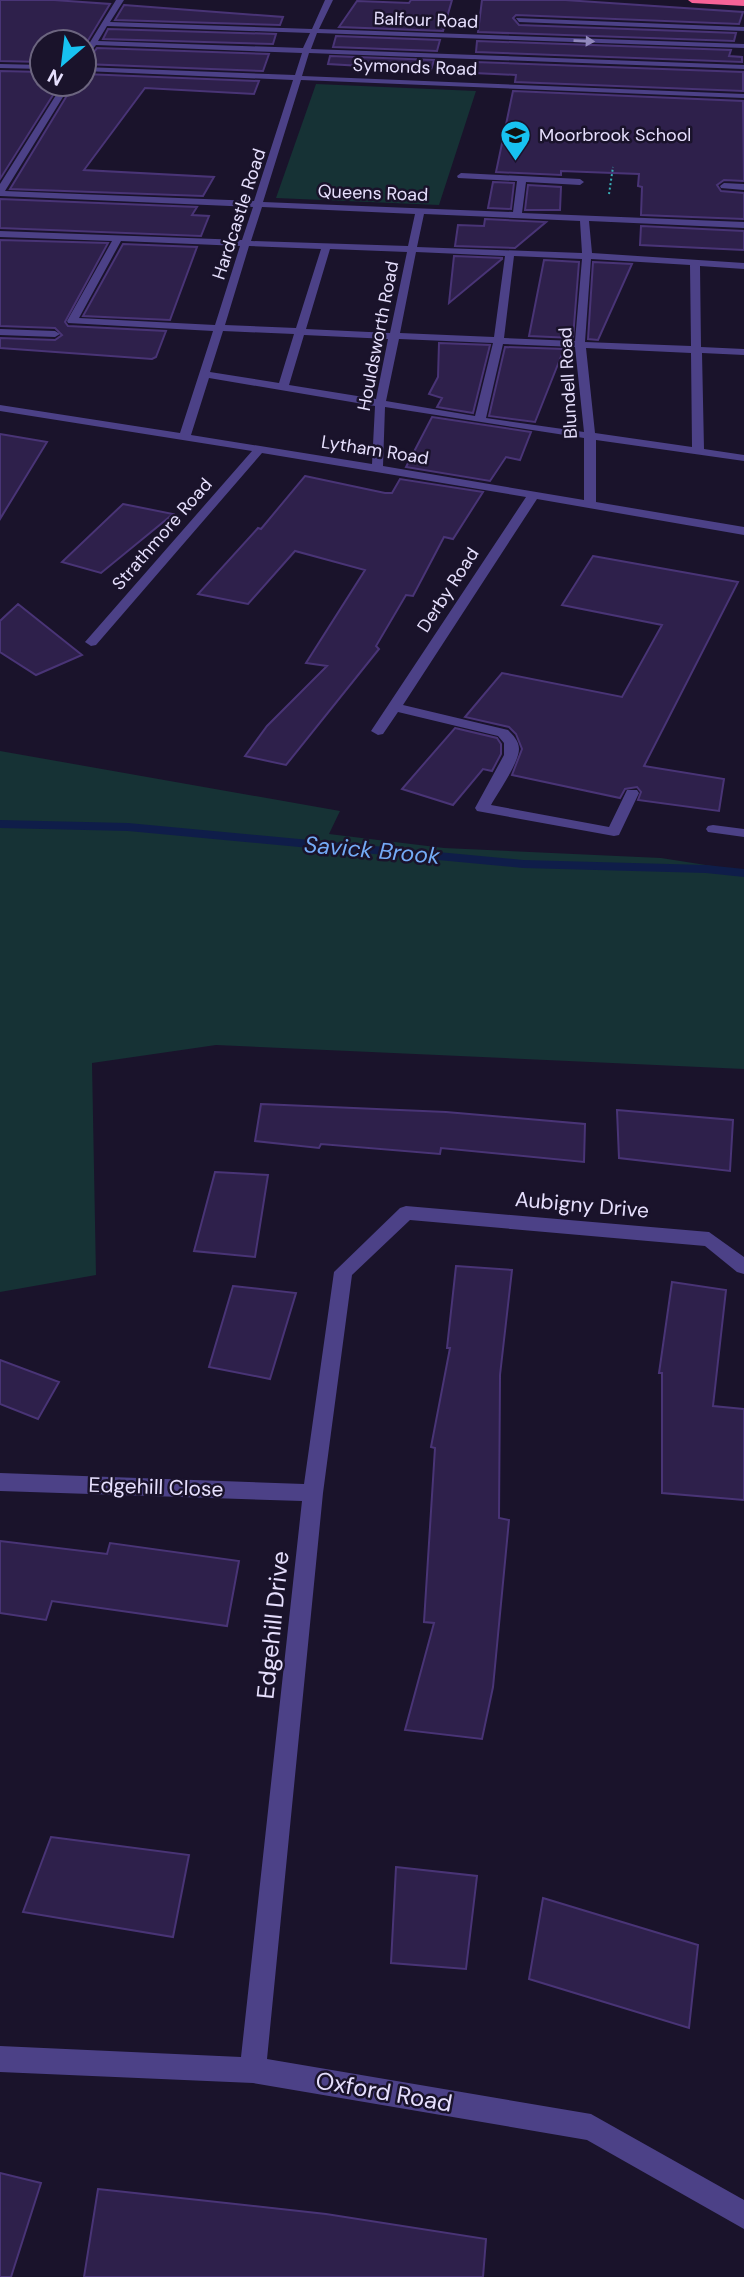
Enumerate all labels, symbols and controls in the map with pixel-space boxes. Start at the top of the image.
street label: Balfour Road [373,6,479,34]
north arrow [28,28,98,98]
one-way arrow [573,35,595,46]
street label: Symonds Road [352,53,478,81]
text: N [43,63,67,92]
school or university icon: Moorbrook School [499,118,533,162]
place label: Moorbrook School [539,123,691,147]
street label: Hardcastle Road [207,145,271,283]
street label: Queens Road [317,179,429,207]
street label: Houldsworth Road [352,259,404,413]
street label: Blundell Road [553,327,583,439]
street label: Lytham Road [320,430,430,470]
street label: Strathmore Road [107,473,217,595]
street label: Derby Road [412,543,484,637]
water label: Savick Brook [303,829,441,871]
street label: Aubigny Drive [514,1185,650,1225]
street label: Edgehill Close [88,1471,224,1503]
street label: Edgehill Drive [249,1549,296,1700]
street label: Oxford Road [313,2064,455,2119]

